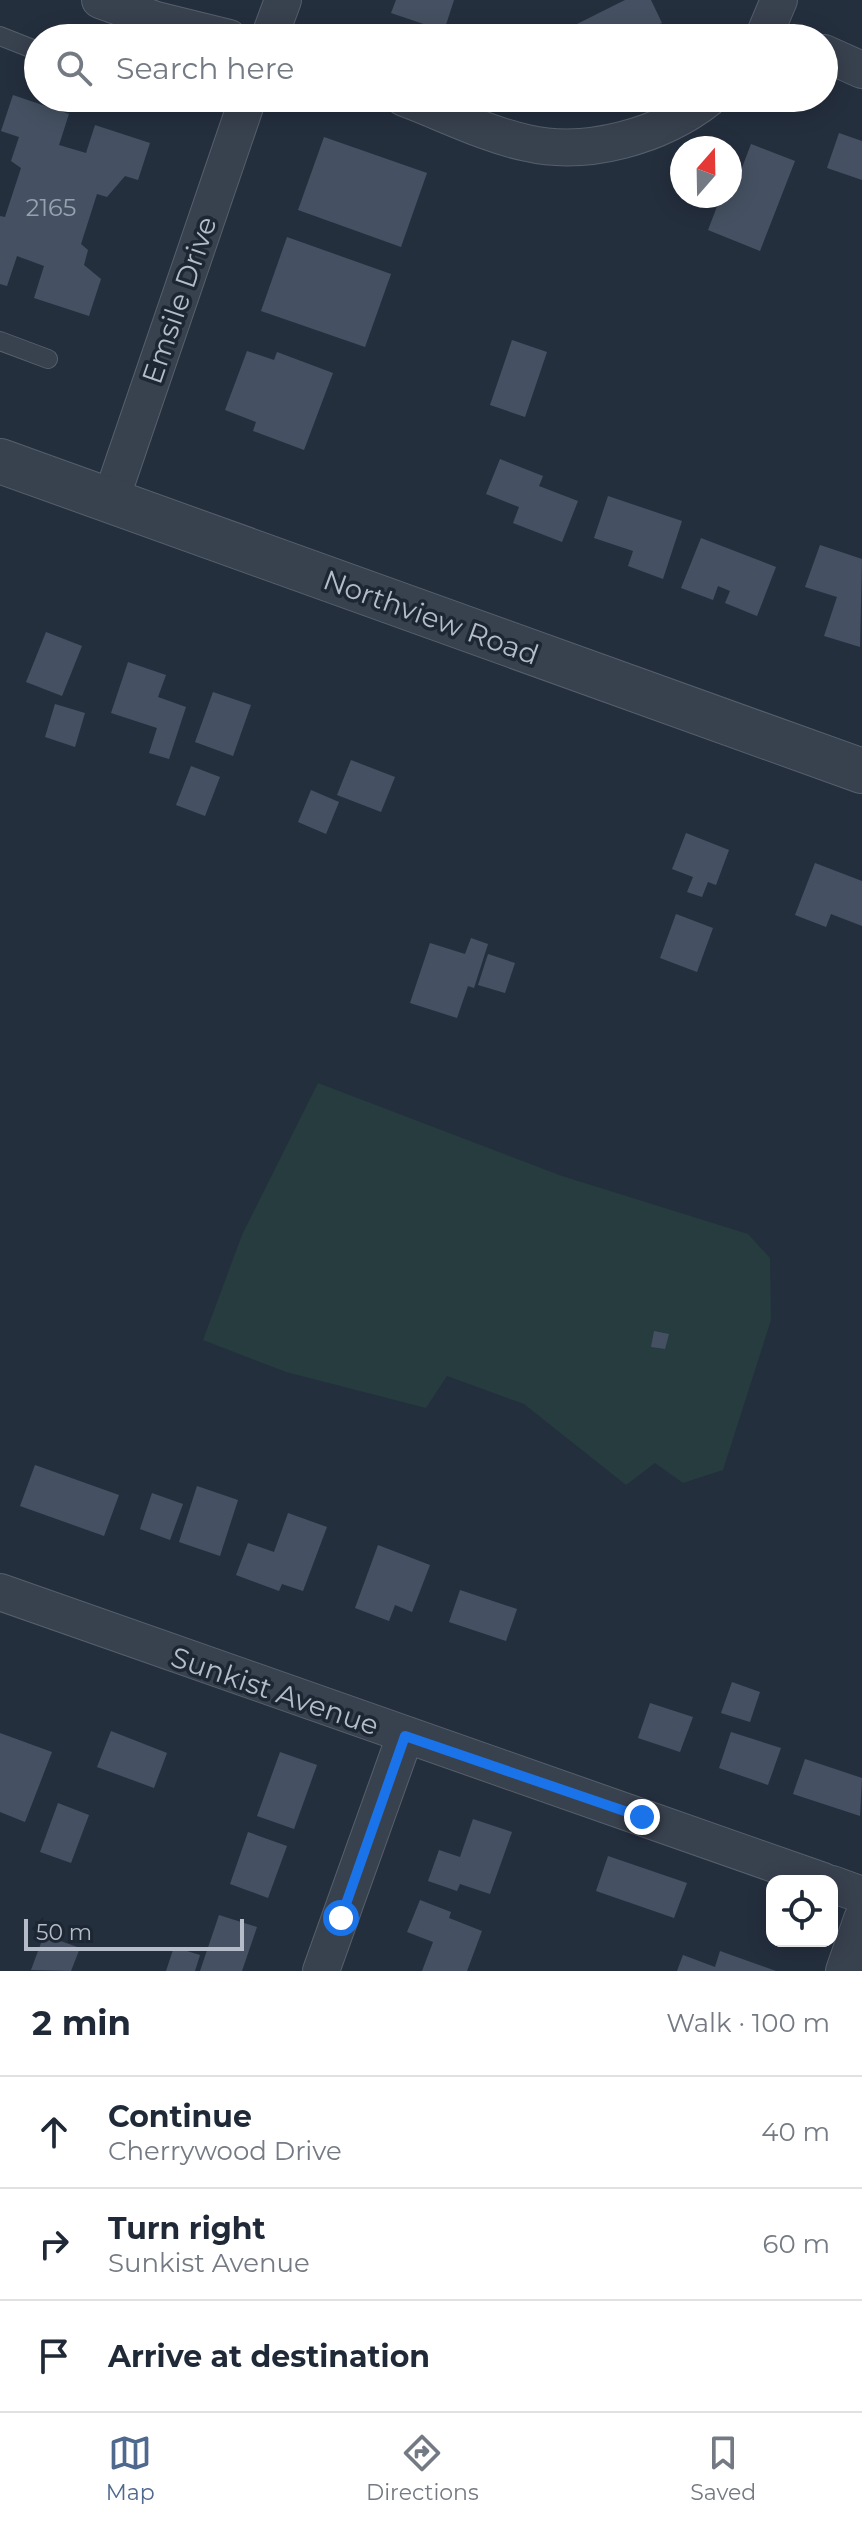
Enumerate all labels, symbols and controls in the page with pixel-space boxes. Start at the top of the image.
search box [24,24,838,112]
icon: search [52,46,96,90]
text: Search here [116,50,294,87]
north arrow [670,136,742,208]
house number: 2165 [26,193,76,222]
street label: Emsile Drive [134,212,224,388]
street label: Northview Road [319,562,543,672]
street label: Sunkist Avenue [167,1640,383,1742]
route end [624,1799,660,1835]
map controls [766,1875,838,1947]
button: locate [766,1875,838,1947]
route start [323,1900,359,1936]
scale bar [24,1915,244,1951]
text: 50 m [36,1919,92,1946]
text: 2 min [32,2002,131,2044]
text: Walk · 100 m [666,2007,830,2039]
text: Continue [108,2098,252,2135]
icon: ahead [32,2110,76,2154]
text: 40 m [761,2116,830,2148]
text: Cherrywood Drive [108,2135,342,2167]
text: Turn right [108,2210,265,2247]
icon: right [32,2222,76,2266]
text: 60 m [763,2228,830,2260]
text: Sunkist Avenue [108,2247,310,2279]
icon: arrive [32,2334,76,2378]
text: Arrive at destination [108,2338,430,2375]
tab: Map [106,2431,155,2506]
tab: Directions [366,2431,479,2506]
tab: Saved [690,2431,756,2506]

